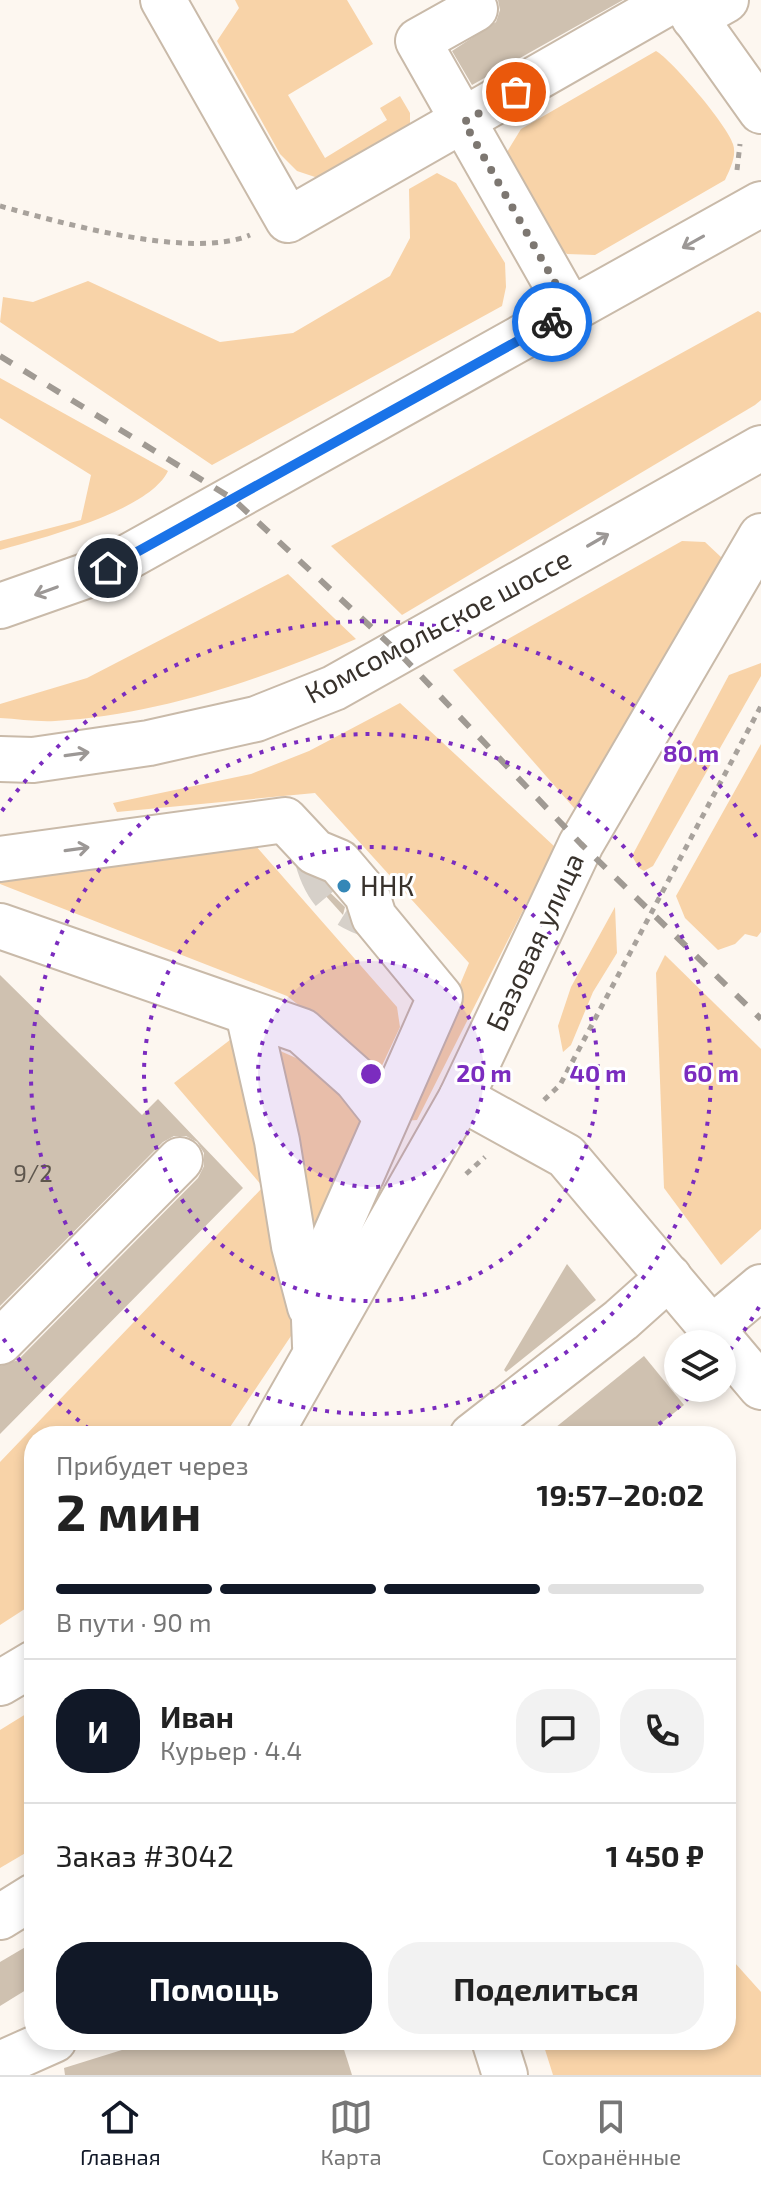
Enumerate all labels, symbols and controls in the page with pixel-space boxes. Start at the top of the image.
pin [482,58,550,126]
icon: bag [494,70,538,114]
one-way arrow [682,234,705,250]
courier [512,282,592,362]
icon: bike [530,300,574,344]
one-way arrow [585,532,609,547]
pin [74,534,142,602]
street label: Комсомольское шоссе [299,540,576,710]
icon: home [86,546,130,590]
one-way arrow [34,585,59,599]
text: 80 m [663,738,719,767]
one-way arrow [64,746,90,761]
one-way arrow [64,841,89,856]
street label: Базовая улица [478,847,590,1036]
place label: ННК [360,868,414,902]
marker: ННК [335,877,353,895]
text: 20 m [456,1058,512,1087]
text: 40 m [570,1058,626,1087]
text: 60 m [683,1058,739,1087]
centre of rings [357,1060,385,1088]
house number: 9/2 [13,1158,53,1187]
map controls [664,1330,736,1402]
button: layers [664,1330,736,1402]
text: Прибудет через [56,1449,249,1480]
text: 19:57–20:02 [537,1476,704,1512]
text: 2 мин [56,1479,201,1541]
text: В пути · 90 m [56,1606,212,1637]
button: chat [516,1689,600,1773]
button: phone [620,1689,704,1773]
text: Иван [160,1698,234,1734]
text: И [87,1713,109,1749]
text: Курьер · 4.4 [160,1734,302,1765]
text: Заказ #3042 [56,1837,234,1873]
text: 1 450 ₽ [606,1837,704,1873]
button: Помощь [56,1942,372,2034]
button: Поделиться [388,1942,704,2034]
tab: Главная [80,2095,161,2169]
tab: Карта [321,2095,382,2169]
tab: Сохранённые [542,2095,681,2169]

